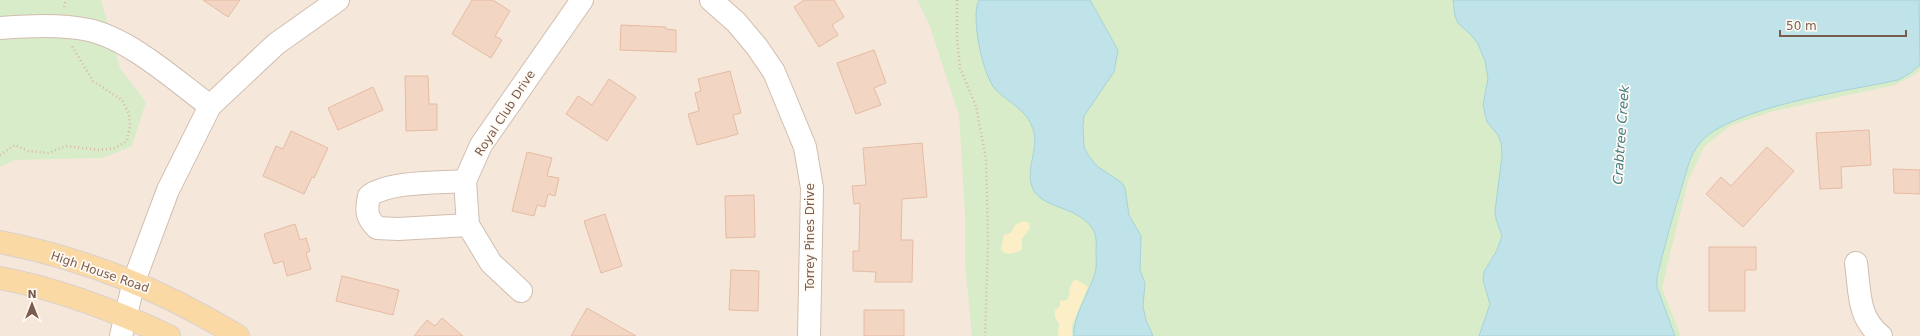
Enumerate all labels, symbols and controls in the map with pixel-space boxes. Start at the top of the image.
scale bar [1780,12,1906,38]
text: 50 m [1786,19,1817,33]
street label: Royal Club Drive [472,67,538,159]
water label: Crabtree Creek [1610,85,1632,185]
street label: Torrey Pines Drive [803,183,817,292]
street label: High House Road [49,249,151,295]
north arrow [12,284,52,324]
text: N [27,288,37,301]

